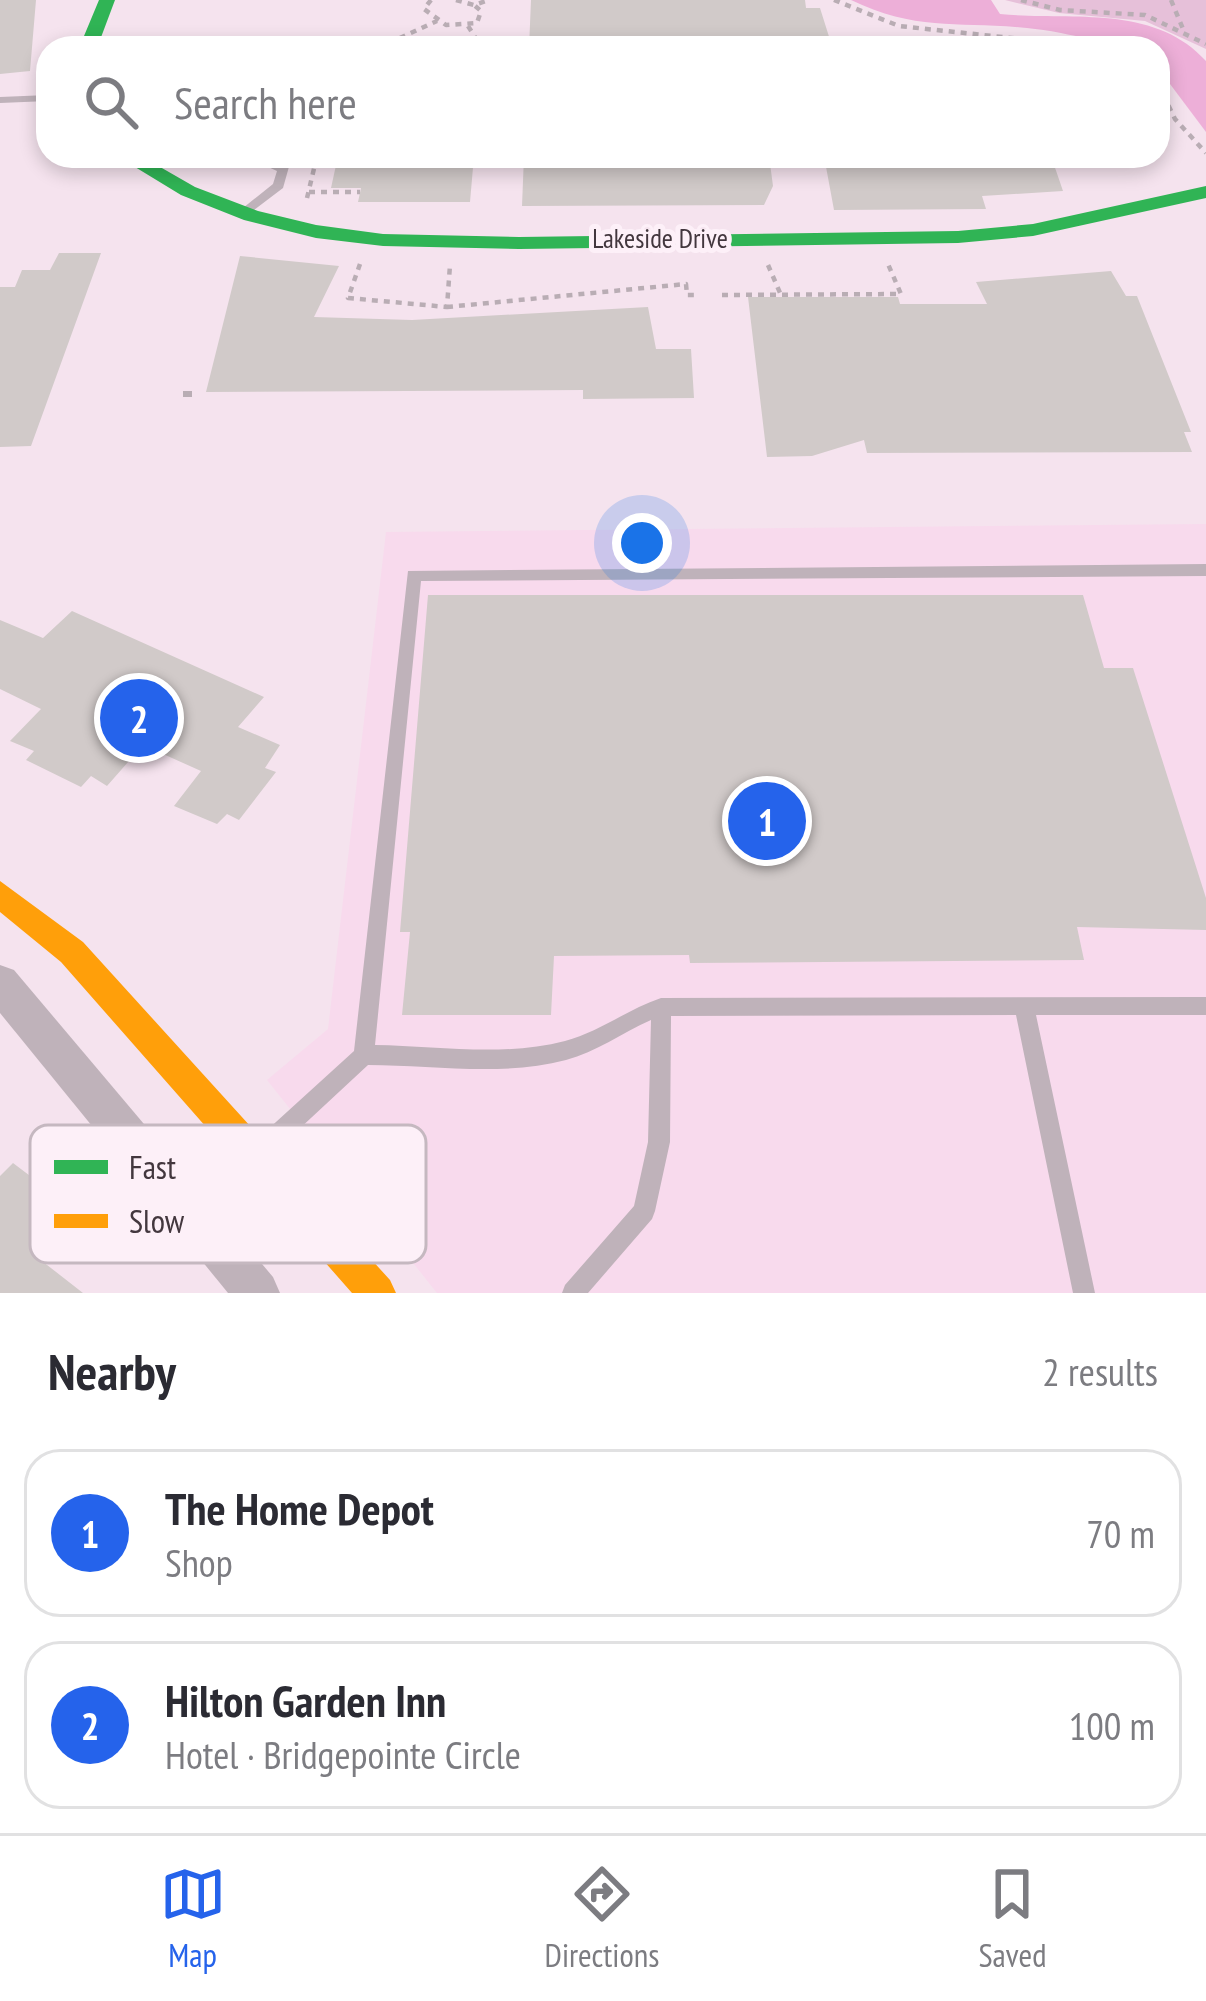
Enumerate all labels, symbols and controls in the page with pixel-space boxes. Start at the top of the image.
search box [36,36,1170,168]
icon: search [78,69,144,135]
text: Search here [174,73,357,131]
street label: Lakeside Drive [592,221,728,255]
your location [612,513,672,573]
pin: 2 [100,673,178,763]
pin: 1 [728,776,806,866]
legend [30,1125,426,1263]
text: Fast [129,1145,176,1188]
text: Slow [129,1199,185,1242]
text: Nearby [48,1338,176,1404]
text: 2 results [1042,1346,1158,1397]
text: The Home Depot [165,1479,434,1537]
text: 1 [81,1508,99,1559]
text: 70 m [1086,1508,1155,1559]
text: Shop [165,1537,233,1588]
text: Hilton Garden Inn [165,1671,446,1729]
text: 2 [81,1700,99,1751]
text: 100 m [1069,1700,1155,1751]
text: Hotel · Bridgepointe Circle [165,1729,521,1780]
tab: Map [160,1861,226,1976]
tab: Directions [545,1861,659,1976]
tab: Saved [978,1861,1046,1976]

